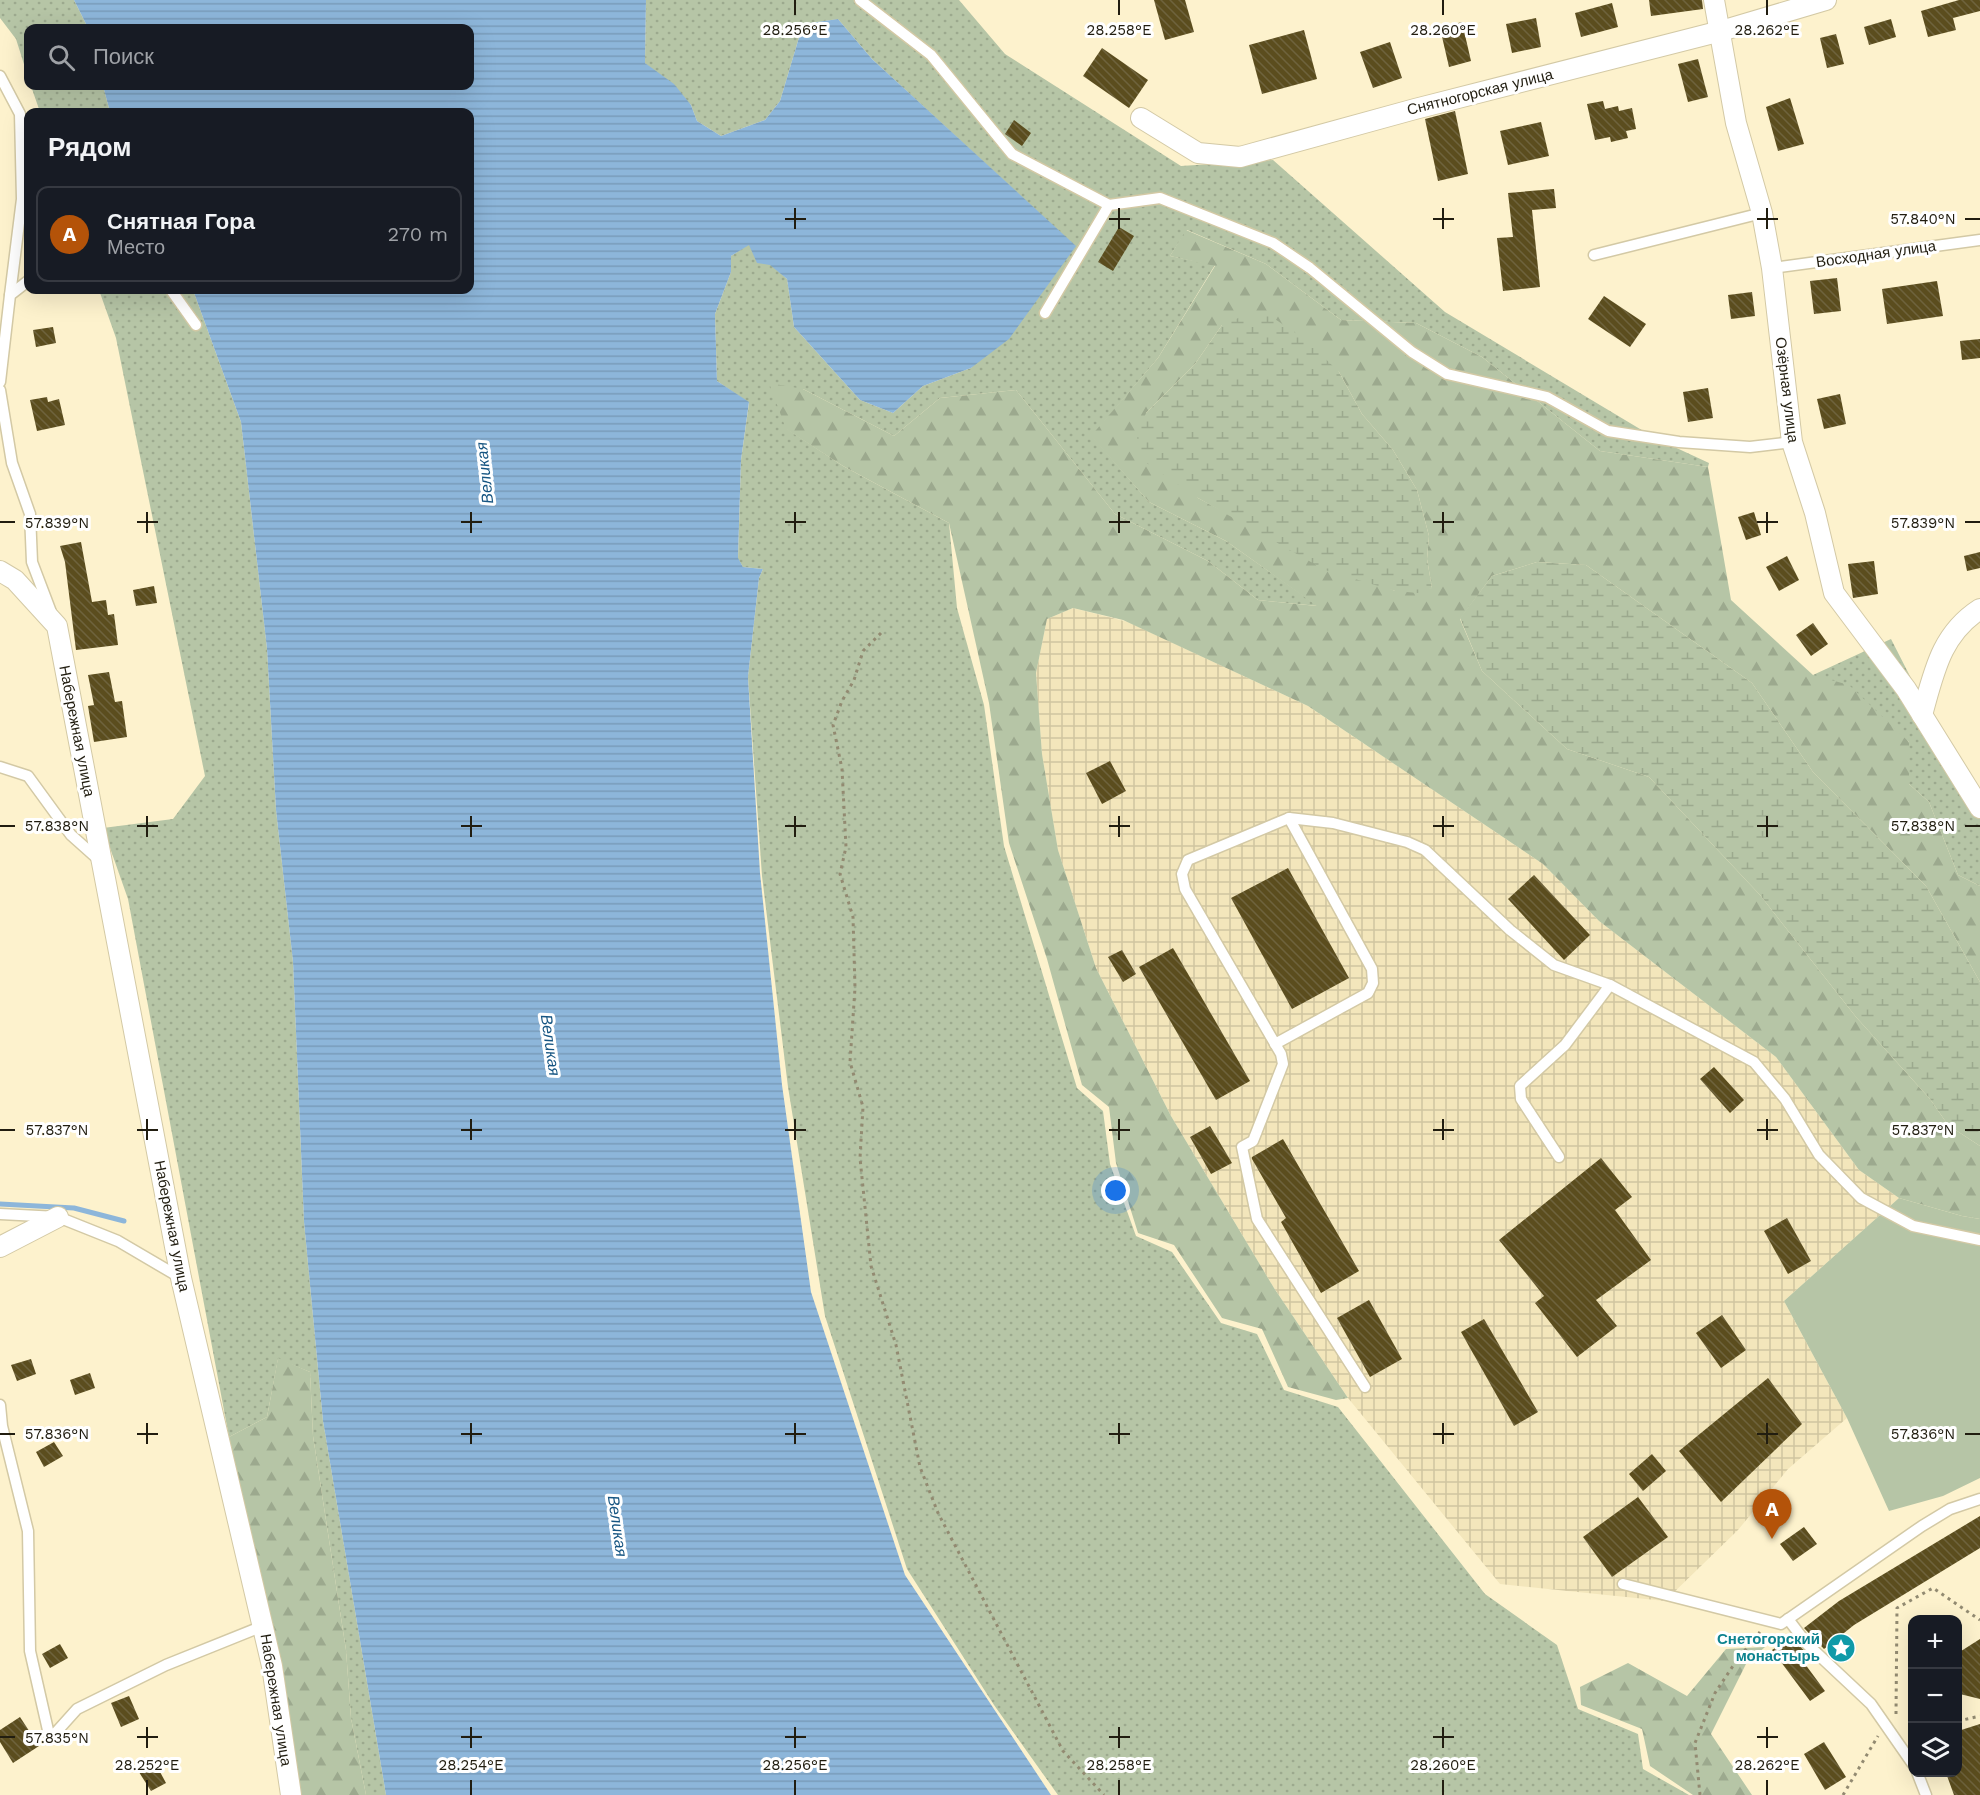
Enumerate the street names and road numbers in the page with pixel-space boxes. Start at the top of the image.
street label: Снятногорская улица [1405,65,1555,119]
street label: Восходная улица [1815,237,1938,271]
street label: Озёрная улица [1772,336,1802,445]
street label: Набережная улица [55,664,99,799]
street label: Набережная улица [150,1159,194,1294]
street label: Набережная улица [257,1633,295,1768]

